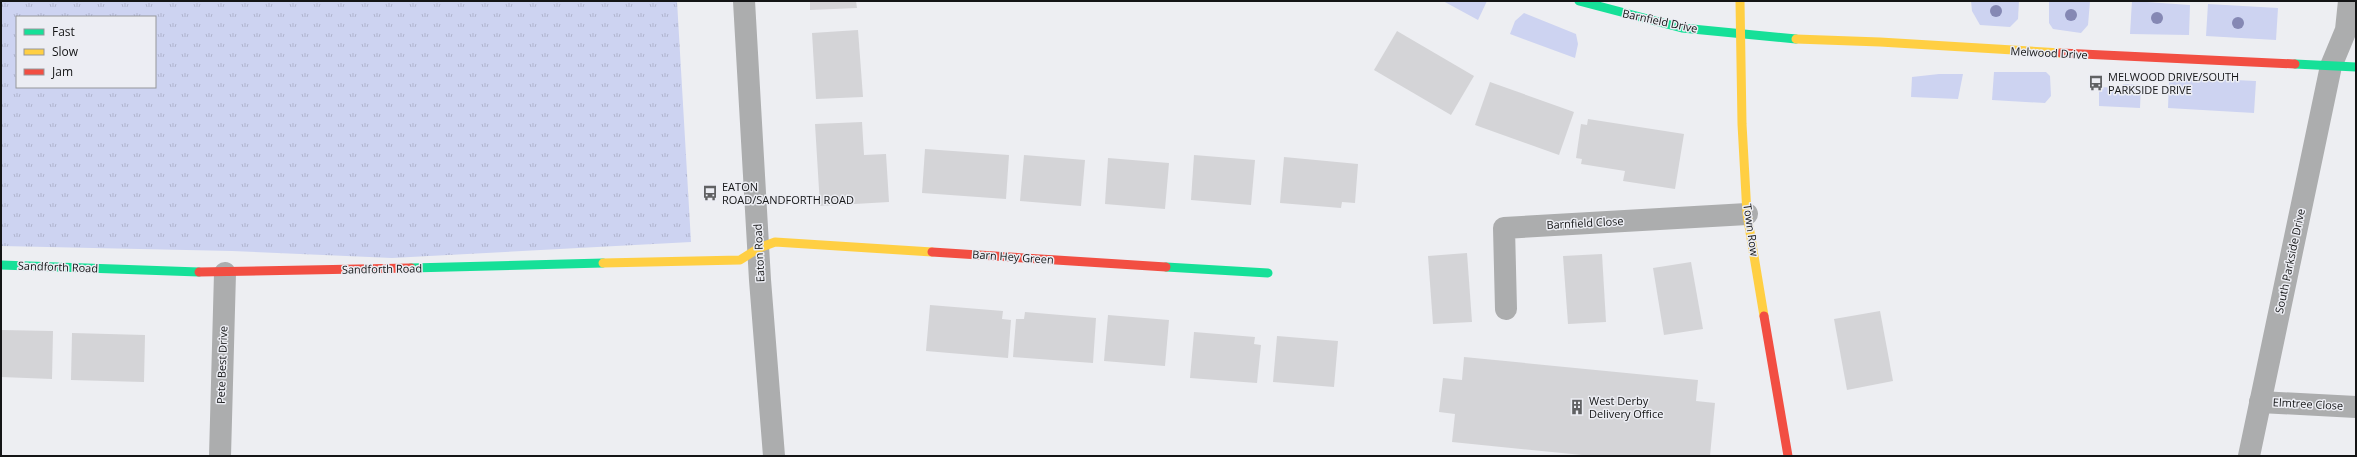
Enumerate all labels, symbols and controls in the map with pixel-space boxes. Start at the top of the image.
street label: Barnfield Drive [1621,5,1699,36]
legend [16,16,156,88]
text: Fast [52,23,75,40]
text: Slow [52,43,79,60]
street label: Melwood Drive [2010,43,2088,62]
text: Jam [51,63,73,80]
place label: MELWOOD DRIVE/SOUTH PARKSIDE DRIVE [2108,69,2239,97]
bus stop icon: MELWOOD DRIVE/SOUTH PARKSIDE DRIVE [2087,74,2105,92]
place label: EATON ROAD/SANDFORTH ROAD [722,179,854,207]
bus stop icon: EATON ROAD/SANDFORTH ROAD [701,184,719,202]
street label: Town Row [1740,203,1763,258]
street label: South Parkside Drive [2271,207,2308,315]
street label: Barnfield Close [1546,213,1624,232]
street label: Eaton Road [749,223,768,283]
street label: Barn Hey Green [972,246,1054,267]
street label: Sandforth Road [18,258,98,275]
street label: Sandforth Road [342,260,422,277]
street label: Pete Best Drive [213,326,230,404]
place label: West Derby Delivery Office [1589,393,1663,421]
street label: Elmtree Close [2272,394,2344,413]
building icon: West Derby Delivery Office [1568,398,1586,416]

